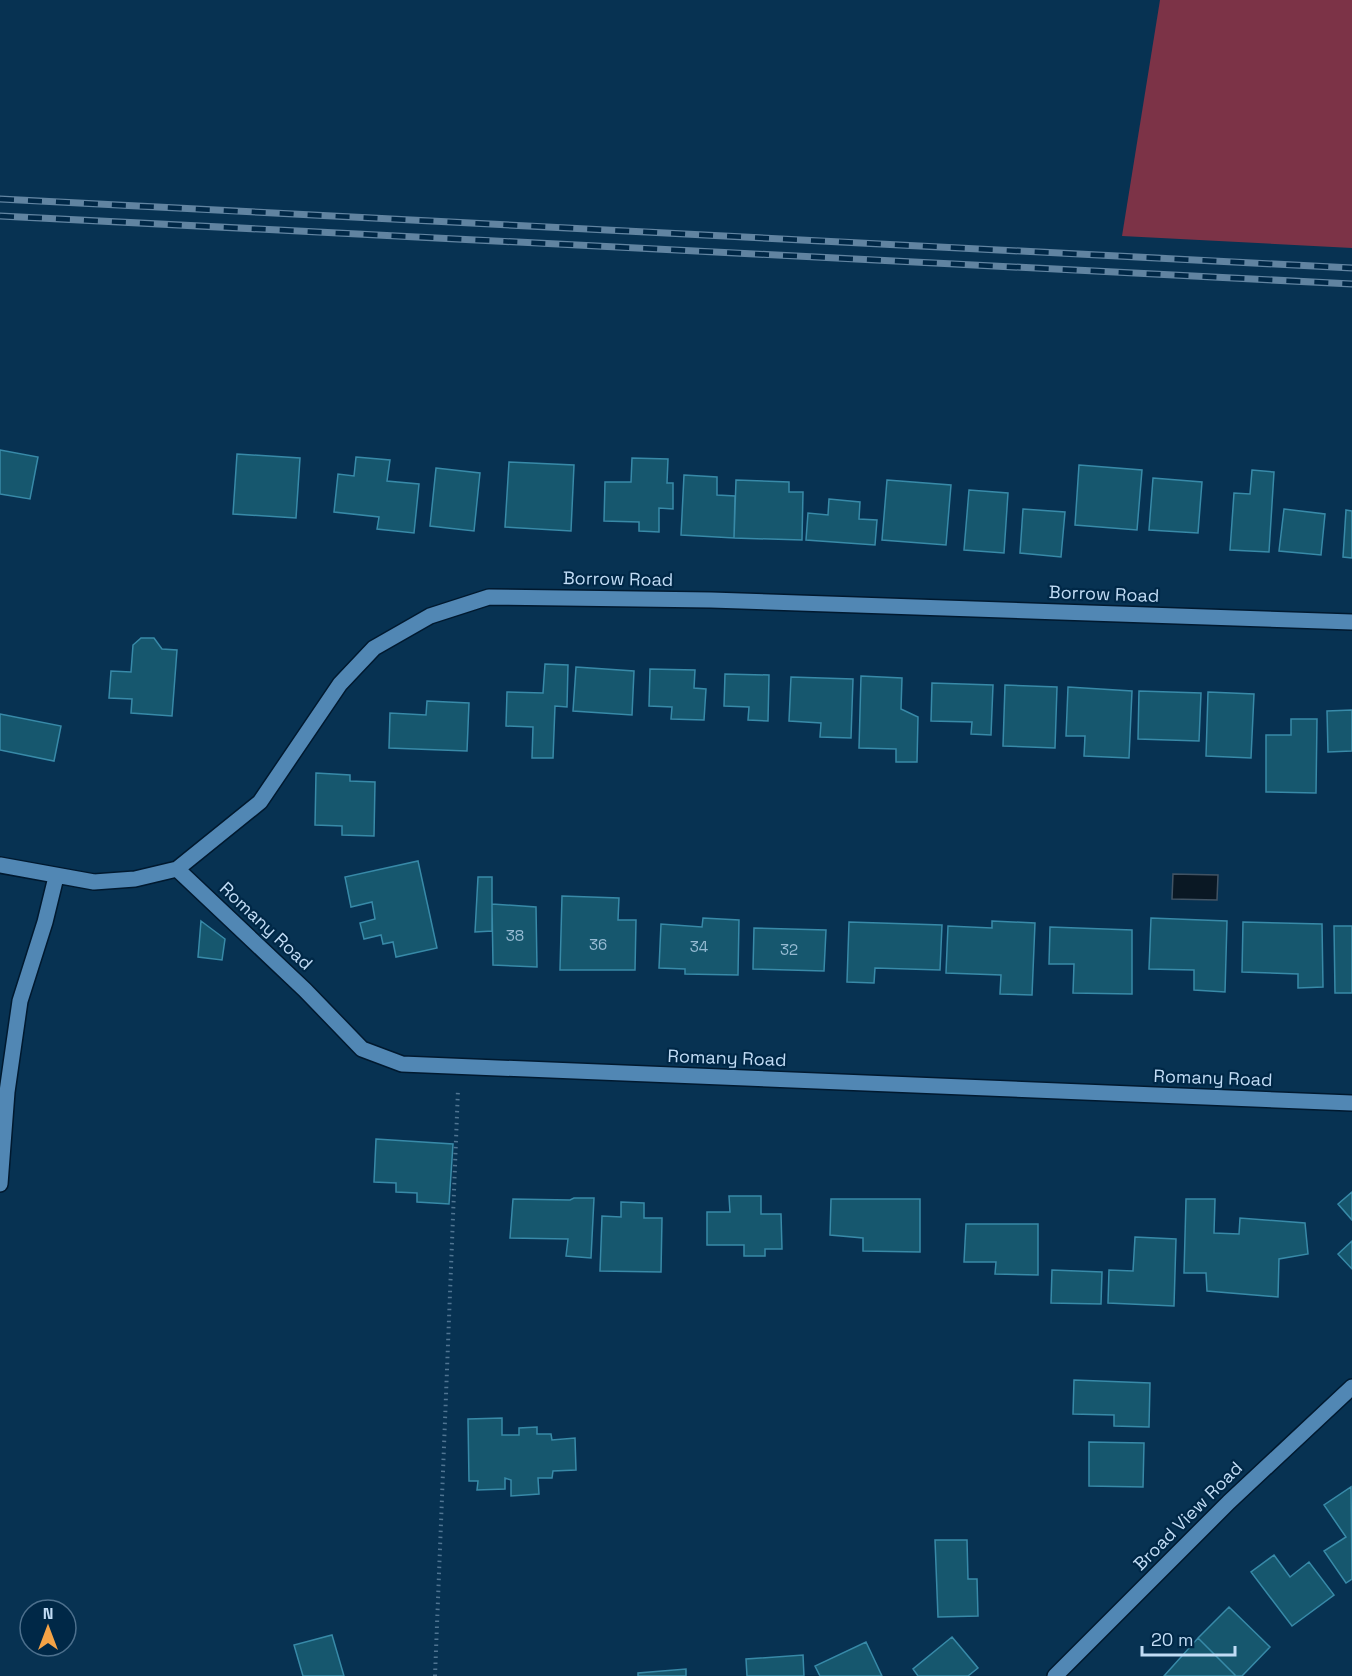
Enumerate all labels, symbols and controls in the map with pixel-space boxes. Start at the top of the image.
street label: Borrow Road [563,566,673,591]
street label: Borrow Road [1048,580,1160,607]
street label: Romany Road [215,877,318,975]
house number: 38 [506,926,524,945]
house number: 36 [589,935,607,954]
house number: 34 [690,937,708,956]
house number: 32 [780,940,798,959]
street label: Romany Road [667,1044,787,1071]
street label: Romany Road [1153,1064,1273,1091]
street label: Broad View Road [1128,1456,1247,1575]
north arrow [18,1598,78,1658]
text: N [43,1603,53,1624]
scale bar [1142,1619,1235,1657]
text: 20 m [1151,1628,1194,1651]

